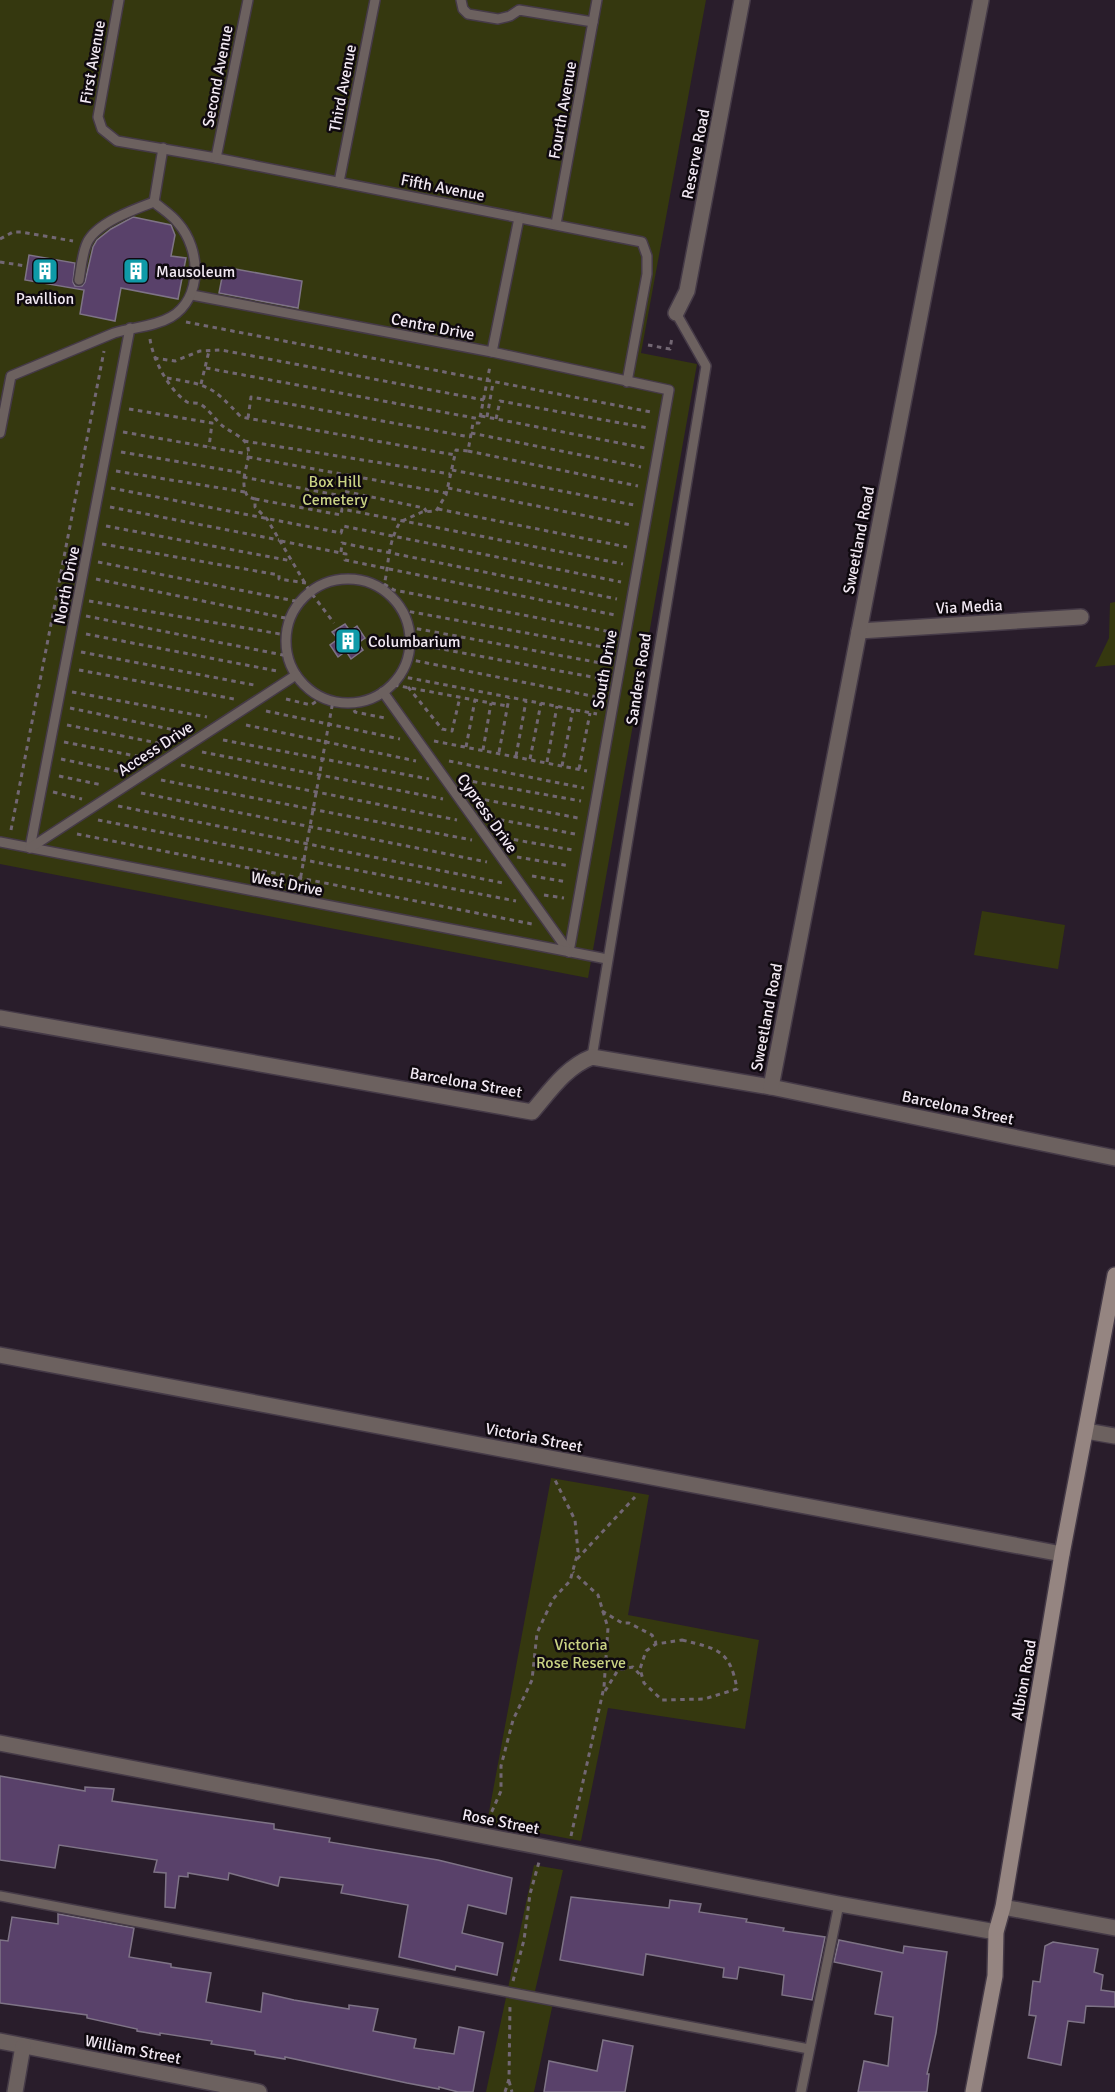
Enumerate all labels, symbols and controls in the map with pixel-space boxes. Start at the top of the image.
street label: First Avenue [76,19,110,106]
street label: Second Avenue [198,24,238,129]
street label: Third Avenue [325,43,361,134]
street label: Fourth Avenue [545,60,581,161]
street label: Reserve Road [677,107,715,201]
street label: Fifth Avenue [399,170,487,206]
building icon: Pavillion [30,256,60,286]
building icon: Mausoleum [121,256,151,286]
place label: Mausoleum [156,262,235,282]
place label: Pavillion [16,289,74,309]
street label: Centre Drive [389,309,476,345]
park label: Box Hill Cemetery [302,472,368,510]
street label: Sweetland Road [839,485,879,596]
street label: North Drive [50,544,84,626]
street label: Via Media [935,595,1003,619]
building icon: Columbarium [333,626,363,656]
street label: South Drive [588,628,622,710]
place label: Columbarium [368,632,460,652]
street label: Sanders Road [622,632,656,727]
street label: Access Drive [114,717,197,781]
street label: Cypress Drive [452,770,522,857]
street label: West Drive [249,867,324,901]
street label: Sweetland Road [747,962,787,1073]
street label: Barcelona Street [408,1063,524,1103]
street label: Barcelona Street [900,1086,1016,1130]
street label: Victoria Street [483,1419,585,1457]
park label: Victoria Rose Reserve [536,1635,626,1673]
street label: Albion Road [1007,1638,1041,1722]
street label: Rose Street [461,1805,541,1839]
street label: William Street [83,2031,183,2069]

